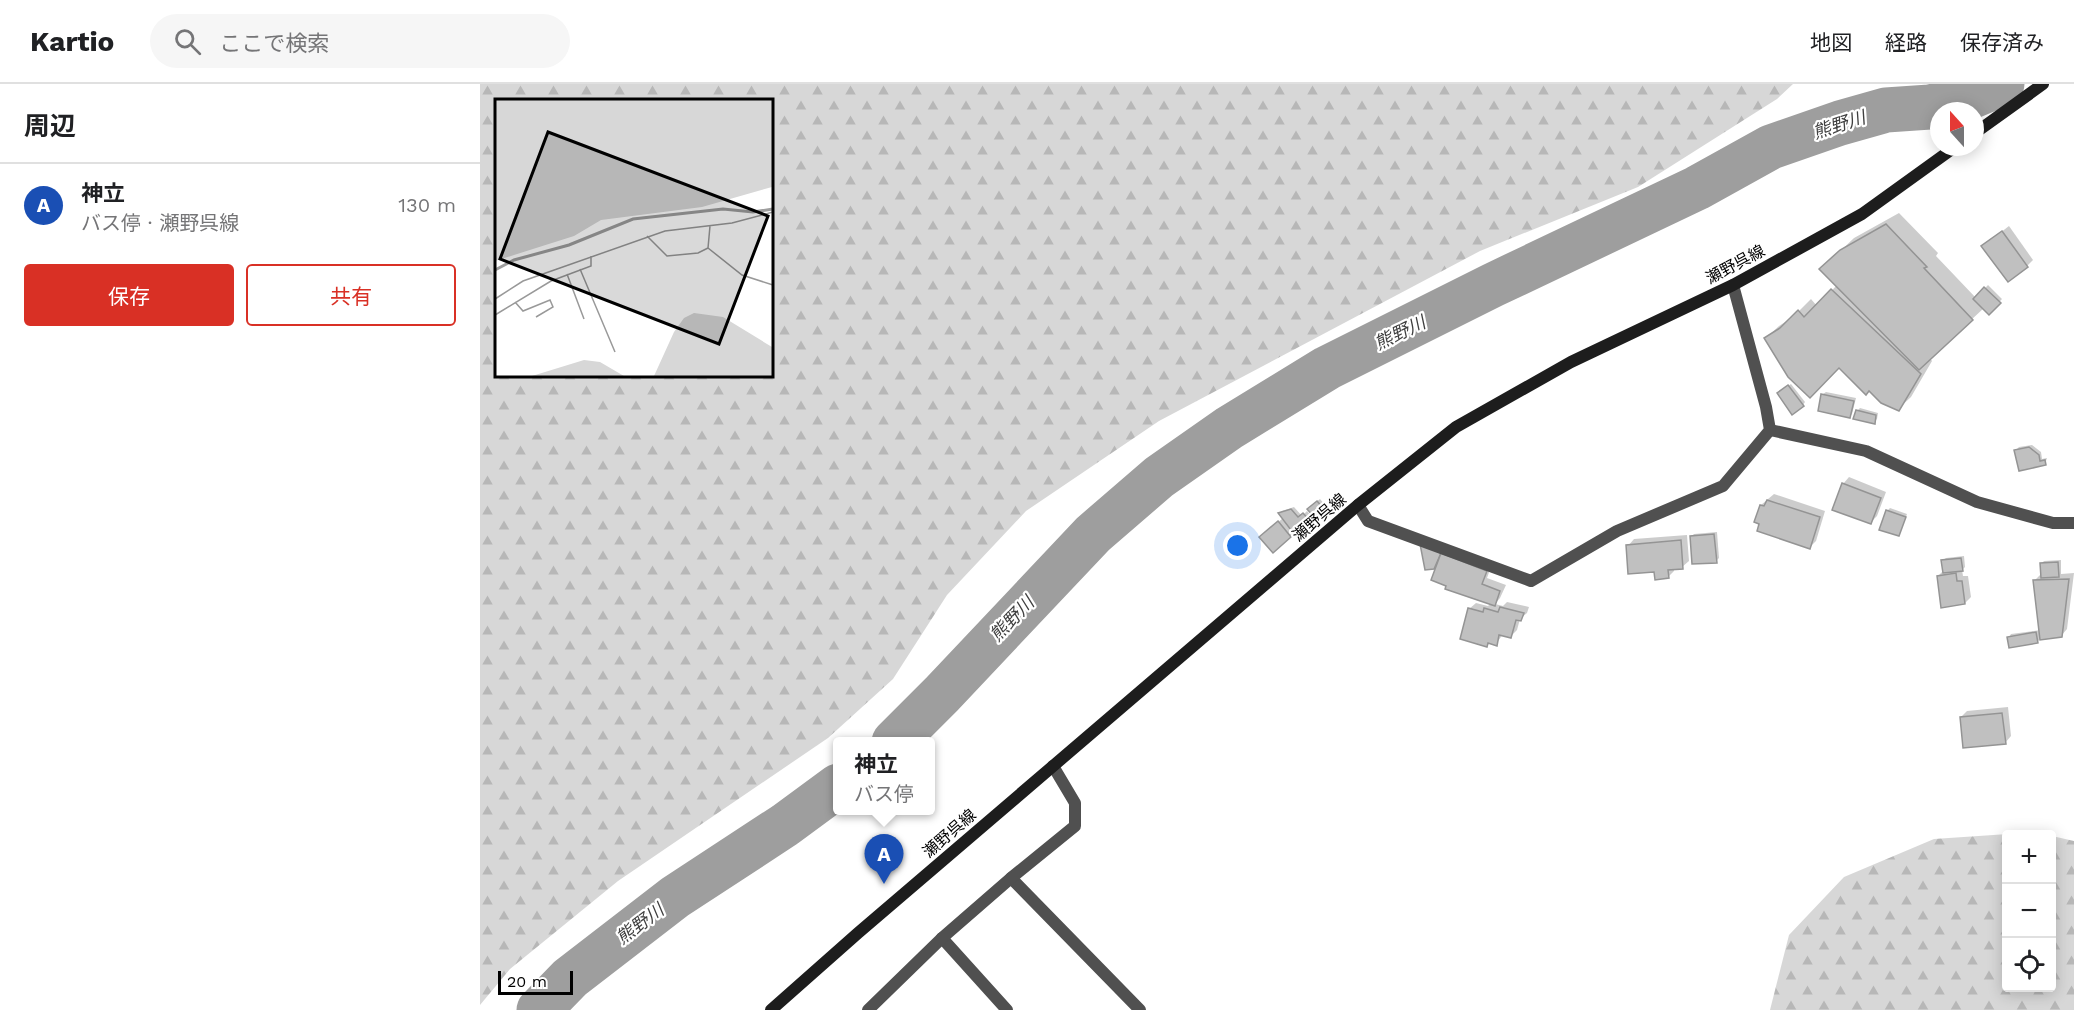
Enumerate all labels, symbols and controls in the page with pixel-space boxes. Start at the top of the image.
search box [150,14,570,68]
text: Kartio [30,25,114,58]
icon: search [171,25,204,58]
text: 地図 [1810,30,1852,55]
text: 経路 [1885,30,1927,55]
text: 保存済み [1960,30,2044,55]
text: ここで検索 [219,31,329,56]
inset map [495,99,772,376]
north arrow [1930,102,1984,156]
water label: 熊野川 [1810,106,1870,143]
text: 周辺 [24,111,76,141]
text: 神立 [81,181,125,206]
text: A [37,193,50,217]
text: 130 m [398,193,456,217]
text: バス停 · 瀬野呉線 [81,211,239,235]
street label: 瀬野呉線 [1703,241,1768,288]
button: 保存 [24,264,234,326]
button: 共有 [246,264,456,326]
water label: 熊野川 [1371,310,1430,354]
street label: 瀬野呉線 [1289,490,1350,545]
your location [1223,531,1252,560]
water label: 熊野川 [985,590,1039,645]
popup [833,737,935,815]
text: 神立 [854,752,898,777]
text: バス停 [854,782,914,806]
street label: 瀬野呉線 [919,805,980,862]
map controls [2002,830,2056,992]
button: + [2002,830,2056,884]
pin: A [864,834,904,884]
button: − [2002,884,2056,938]
water label: 熊野川 [612,898,669,948]
button: locate [2002,938,2056,992]
scale bar [498,968,573,996]
text: 20 m [507,972,547,991]

